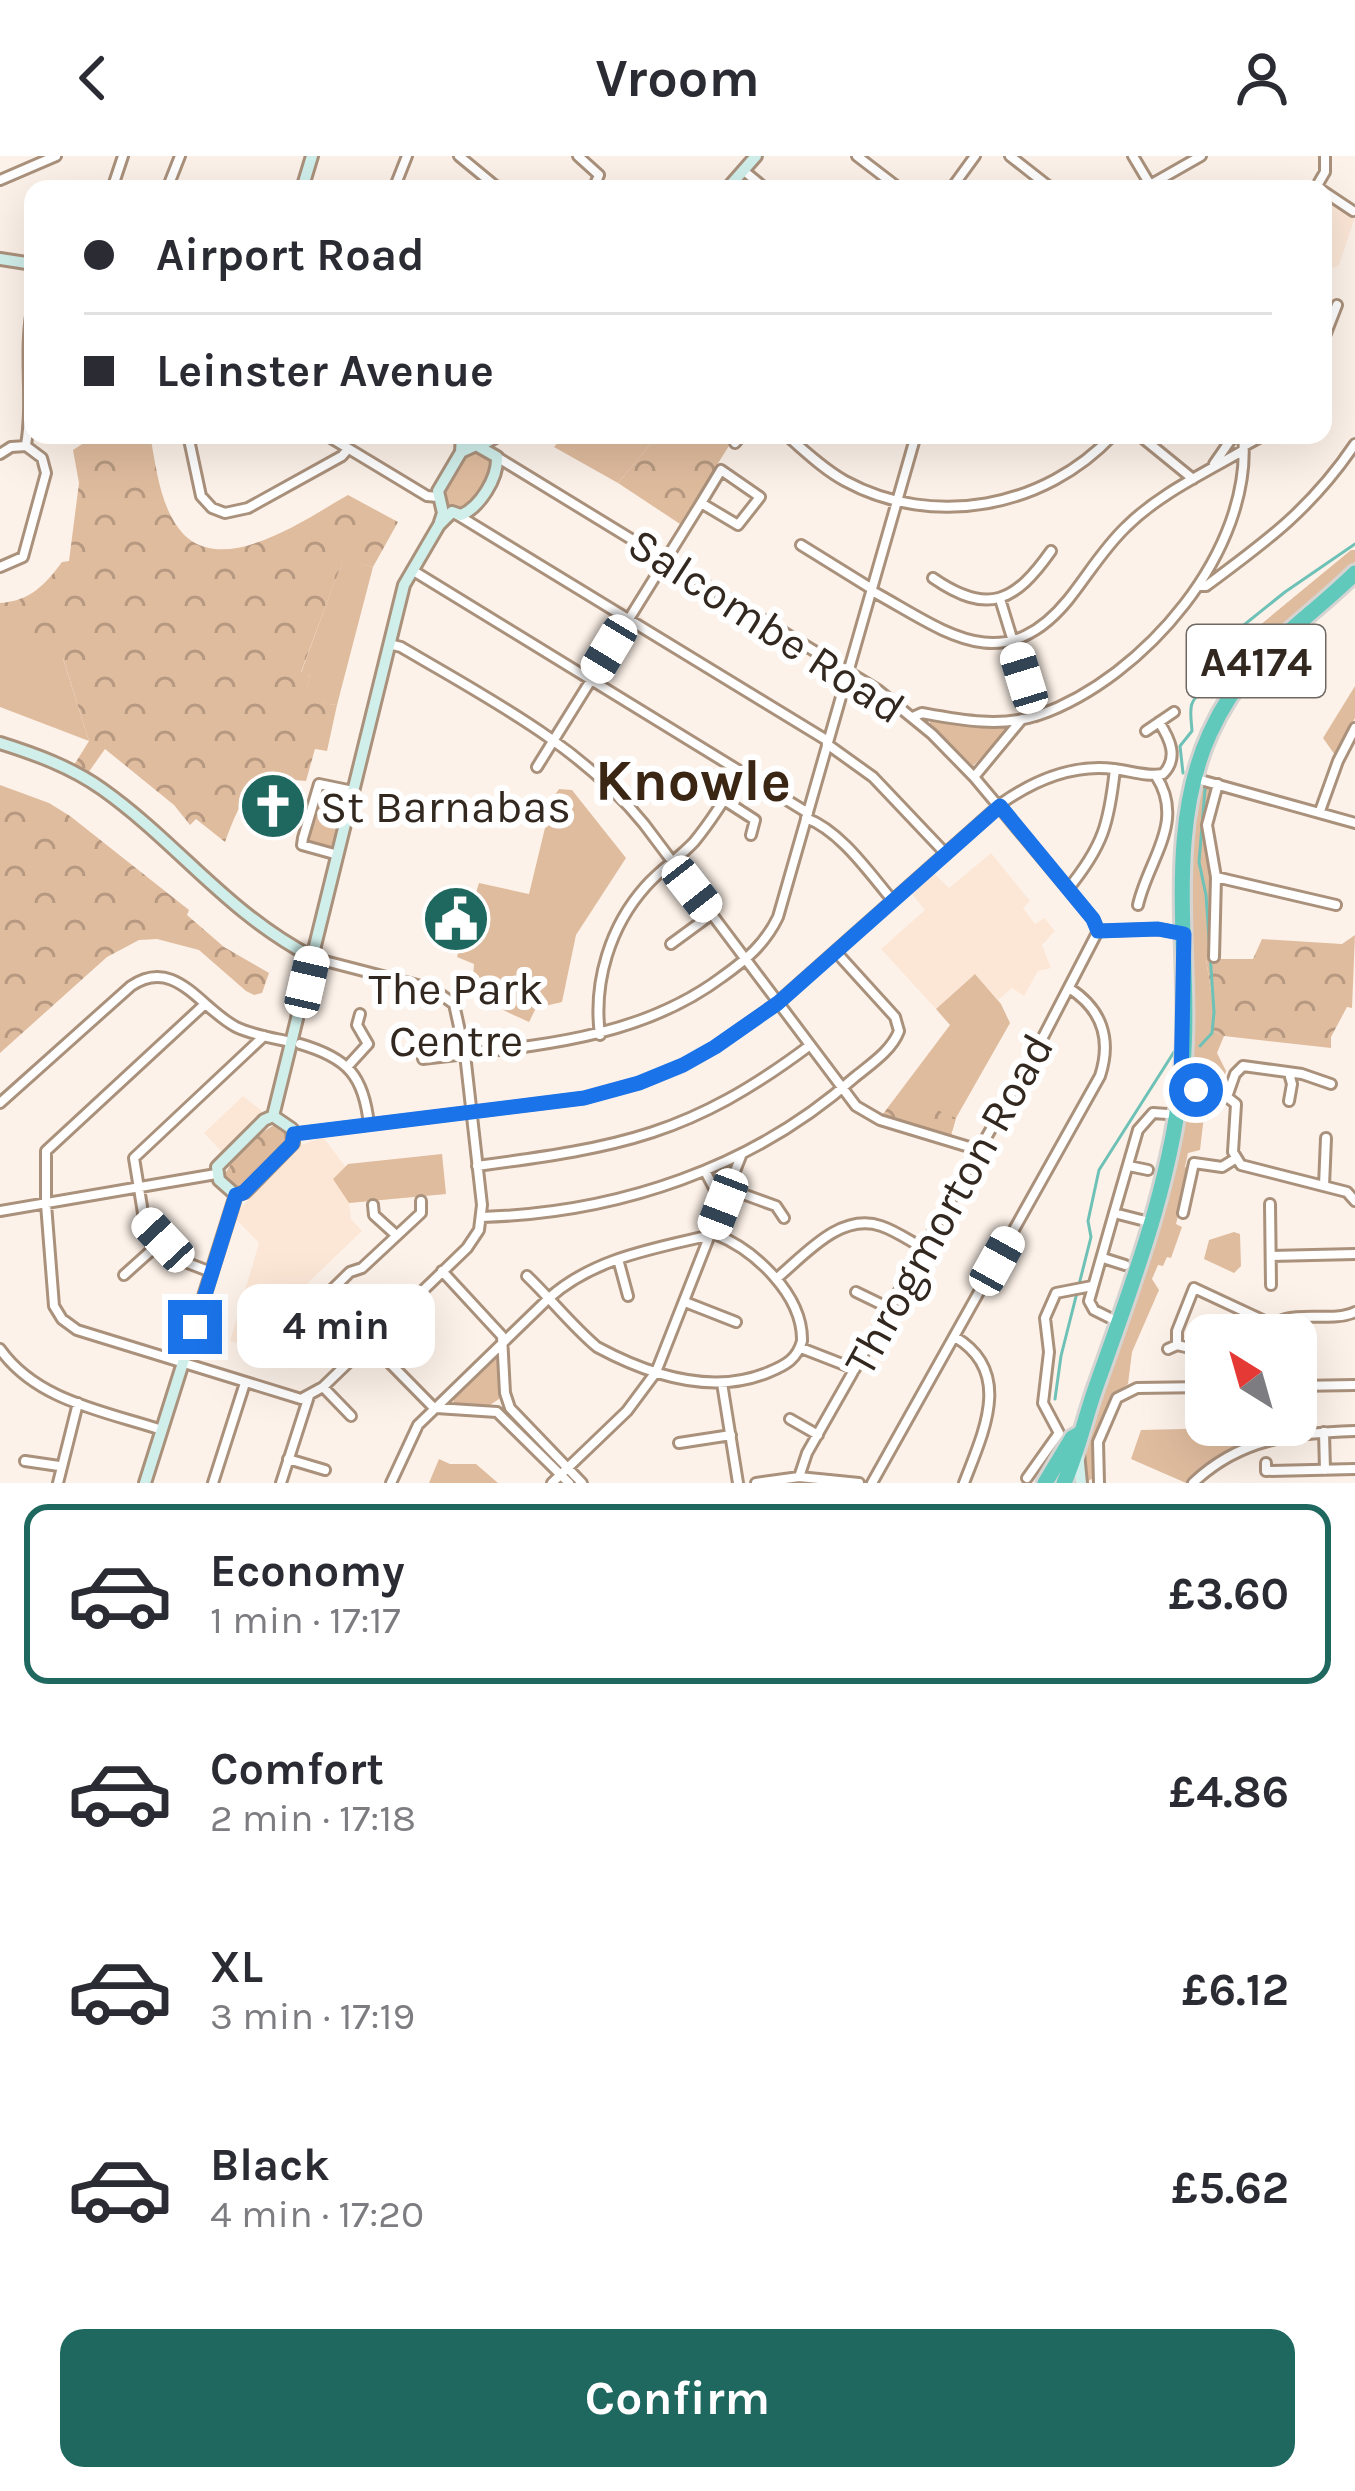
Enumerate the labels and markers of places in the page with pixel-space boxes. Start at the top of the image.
church icon: St Barnabas [238,771,308,841]
place label: St Barnabas [320,781,571,833]
public building icon: The Park Centre [421,884,491,954]
place label: The Park Centre [369,963,543,1067]

